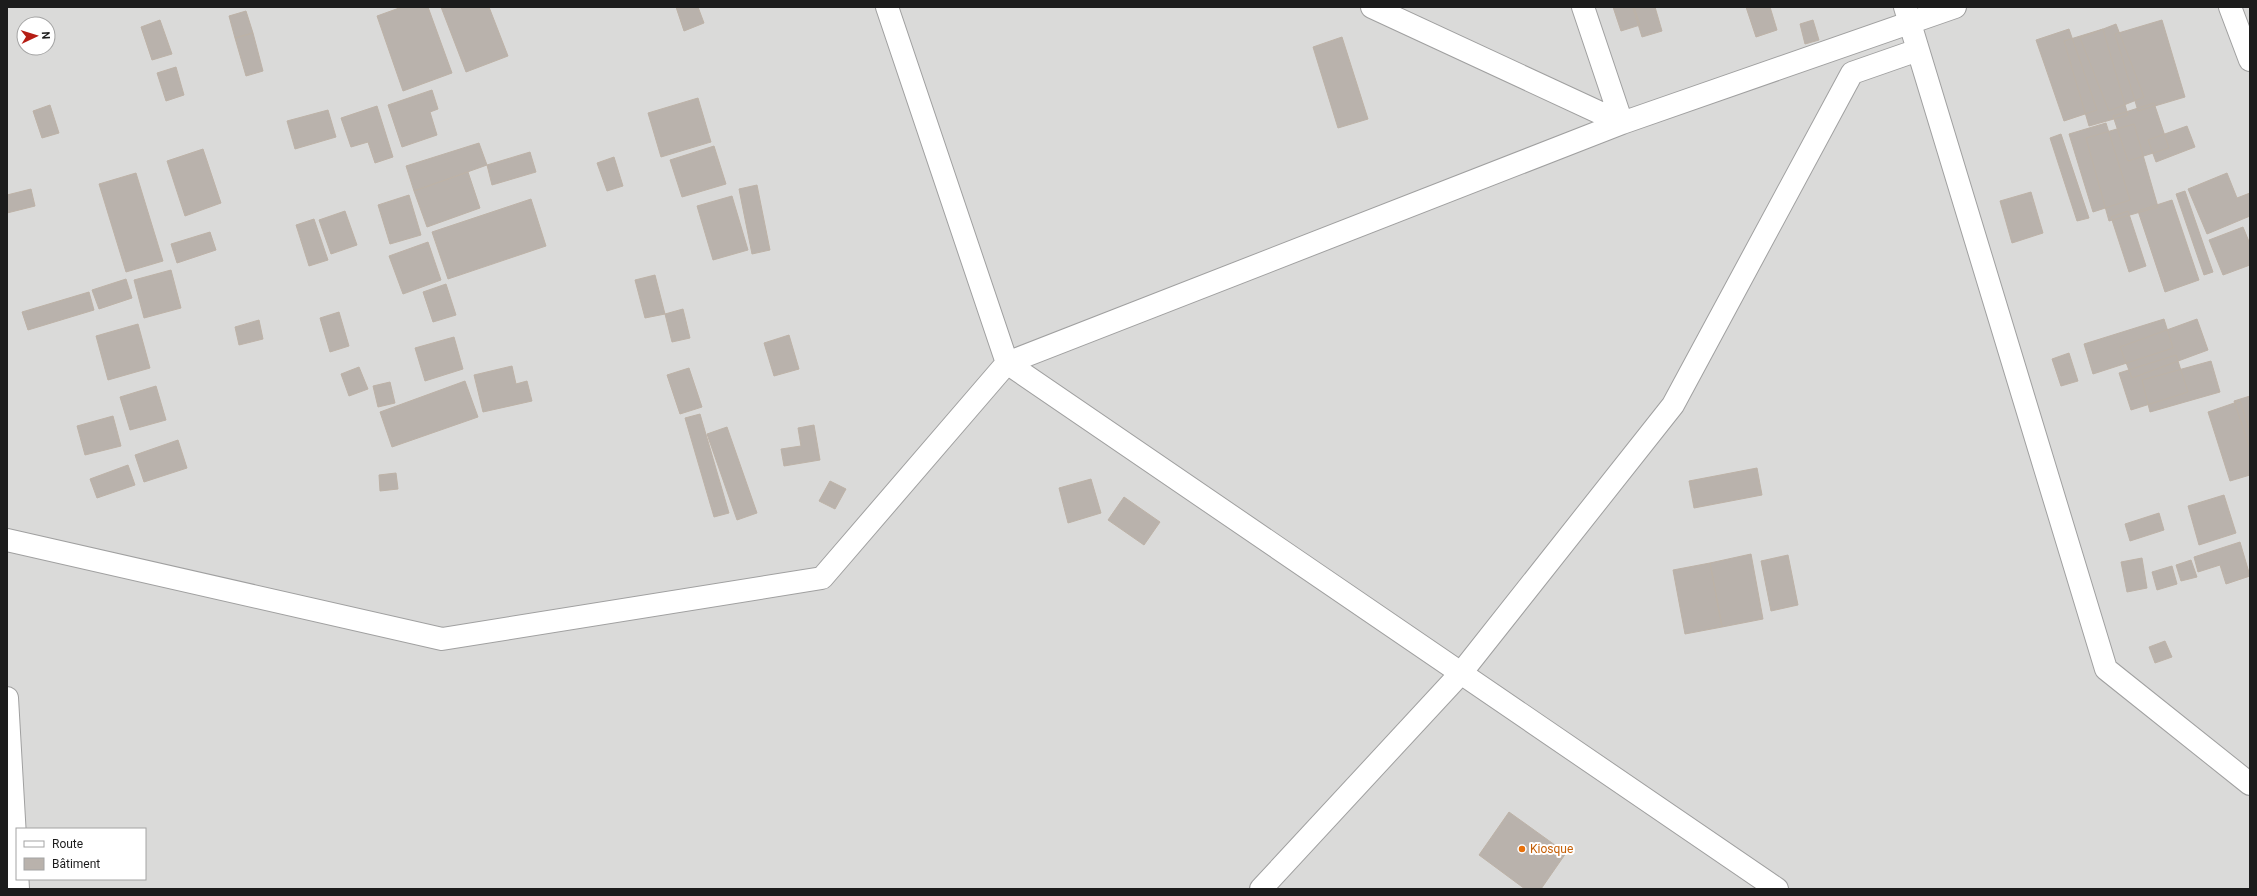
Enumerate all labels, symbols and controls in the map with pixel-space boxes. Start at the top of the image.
north arrow [16,16,56,56]
text: N [39,31,52,40]
legend [16,828,146,880]
text: Route [52,837,83,851]
place label: Kiosque [1530,842,1573,856]
marker: Kiosque [1517,844,1527,854]
text: Bâtiment [52,857,100,871]

